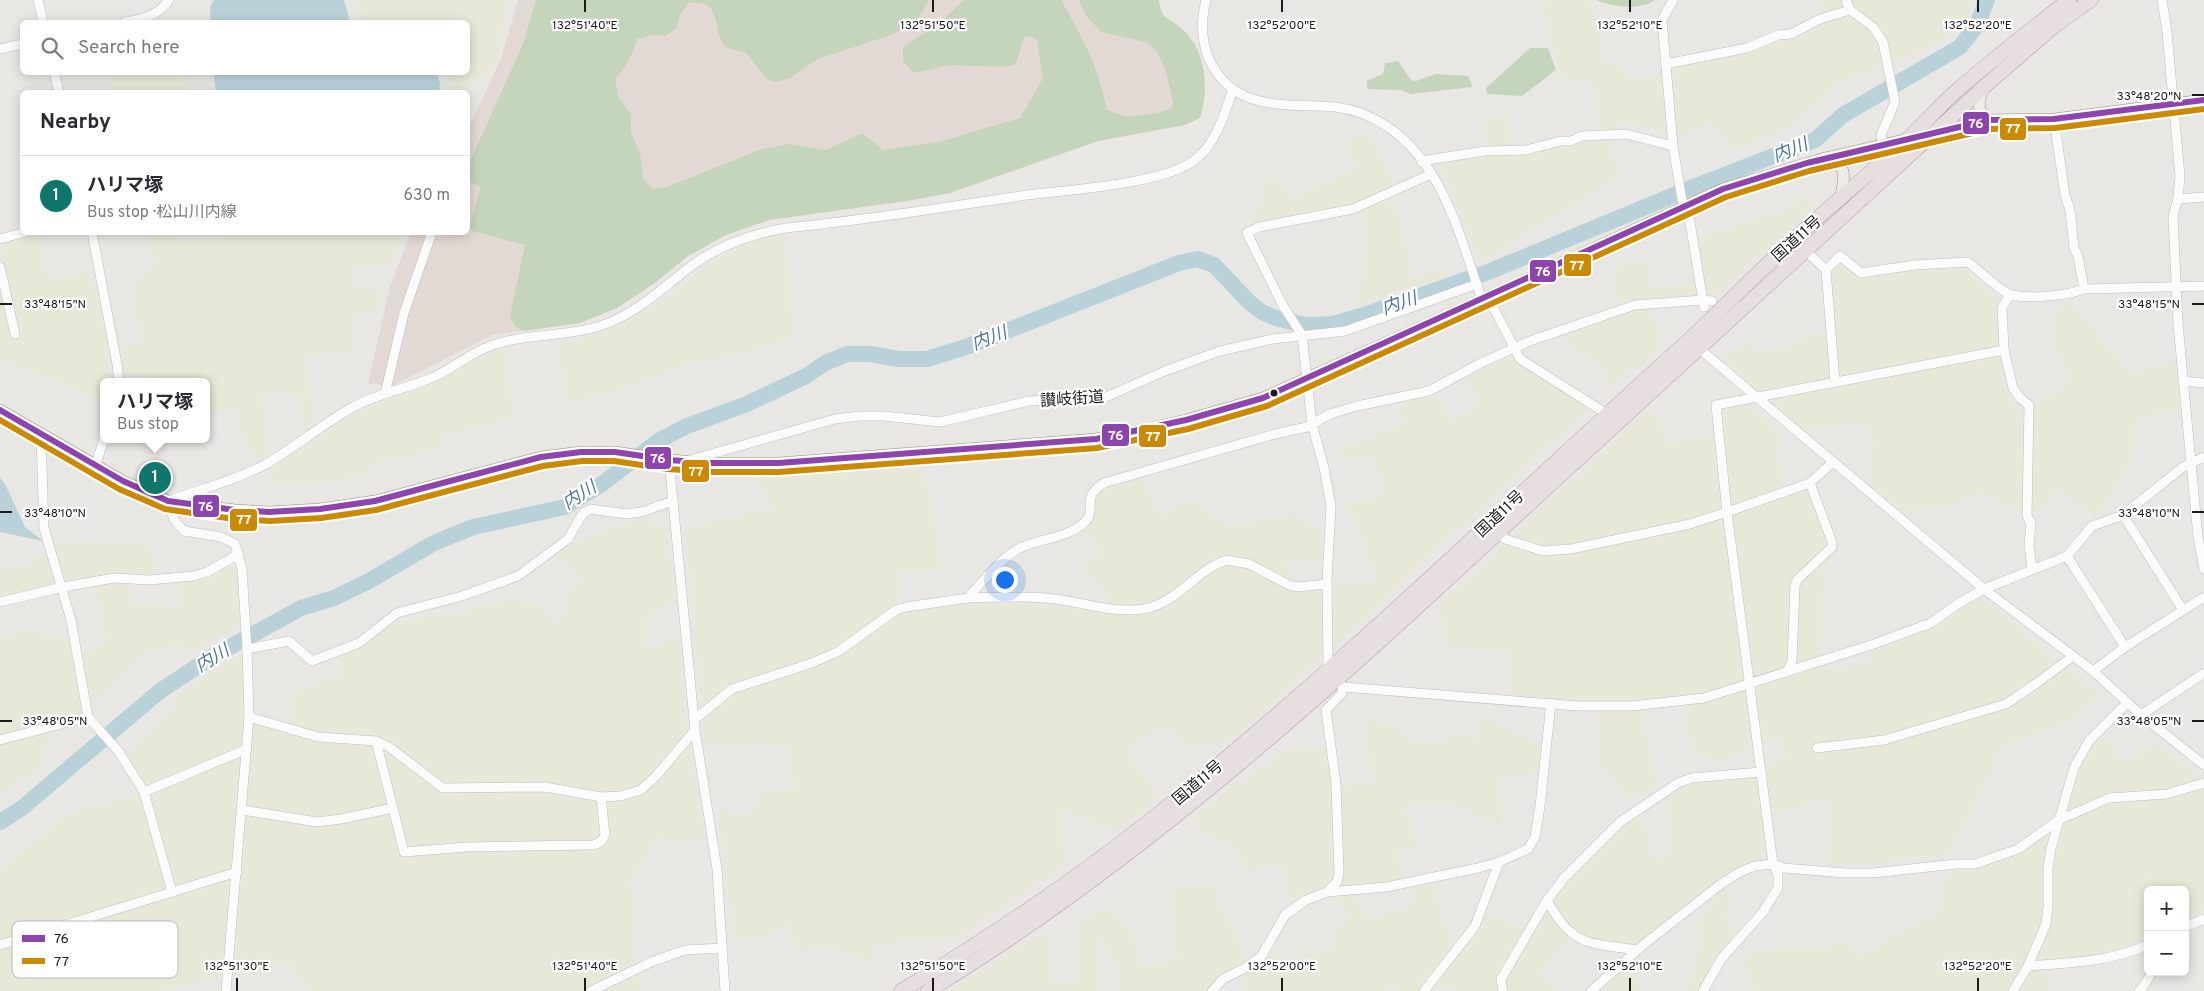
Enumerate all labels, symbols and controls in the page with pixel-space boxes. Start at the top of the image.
text: 132°51'40"E [552,18,618,34]
text: 132°51'50"E [900,18,966,34]
text: 132°52'00"E [1248,18,1316,34]
text: 132°52'10"E [1597,18,1663,34]
text: 132°52'20"E [1944,18,2012,34]
search box [20,20,470,75]
icon: search [38,34,66,62]
text: Search here [78,36,180,60]
text: 33°48'20"N [2116,89,2182,105]
text: Nearby [40,109,111,136]
line badge: 76 [1962,111,1990,135]
text: 76 [1968,116,1984,133]
line badge: 77 [1999,117,2027,141]
text: 77 [2006,121,2021,138]
water label: 内川 [1770,133,1813,169]
text: ハリマ塚 [87,174,163,198]
text: 1 [53,186,59,206]
text: 630 m [403,186,450,206]
text: Bus stop · 松山川内線 [87,203,236,223]
street label: 国道11号 [1768,212,1826,267]
line badge: 77 [1563,253,1592,277]
text: 77 [1570,258,1585,275]
line badge: 76 [1529,259,1557,283]
text: 76 [1535,264,1551,281]
water label: 内川 [1379,287,1422,321]
text: 33°48'15"N [24,297,86,313]
text: 33°48'15"N [2118,297,2180,313]
water label: 内川 [969,321,1012,357]
popup [100,378,210,443]
street label: 讃岐街道 [1040,388,1105,412]
unlabelled marker [1269,388,1279,398]
text: ハリマ塚 [117,391,193,415]
text: Bus stop [117,415,179,435]
line badge: 76 [1101,423,1130,447]
line badge: 77 [1138,424,1167,448]
text: 76 [1108,428,1124,445]
text: 77 [1146,429,1161,446]
line badge: 76 [644,446,672,470]
text: 76 [650,451,666,468]
pin: 1 [139,459,171,497]
line badge: 77 [681,459,710,483]
text: 77 [689,464,704,481]
water label: 内川 [558,476,603,516]
street label: 国道11号 [1472,487,1529,542]
line badge: 76 [192,494,220,518]
text: 76 [198,499,214,516]
text: 33°48'10"N [24,506,86,522]
text: 33°48'10"N [2118,506,2180,522]
line badge: 77 [229,508,258,532]
text: 77 [237,512,252,529]
your location [992,567,1018,593]
water label: 内川 [191,639,236,678]
text: 33°48'05"N [22,714,88,730]
text: 33°48'05"N [2116,714,2182,730]
street label: 国道11号 [1169,757,1228,810]
map controls [2144,886,2189,976]
button: + [2144,886,2189,931]
legend [12,921,178,978]
text: 76 [54,931,69,948]
button: − [2144,931,2189,976]
text: 77 [54,954,69,971]
text: 132°51'30"E [204,959,270,975]
text: 132°51'40"E [552,959,618,975]
text: 132°51'50"E [900,959,966,975]
text: 132°52'00"E [1248,959,1316,975]
text: 132°52'10"E [1597,959,1663,975]
text: 132°52'20"E [1944,959,2012,975]

